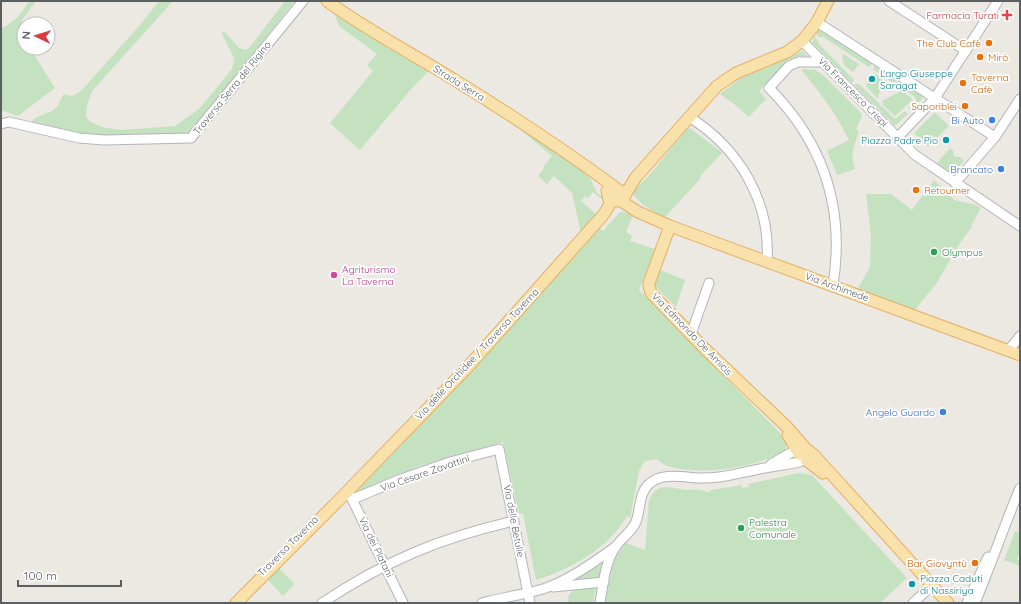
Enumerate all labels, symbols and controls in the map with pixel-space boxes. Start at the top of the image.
place label: Farmacia Turati [926,9,999,22]
marker: Farmacia Turati [1002,10,1012,20]
north arrow [16,16,56,56]
text: N [19,31,33,40]
place label: The Club Cafè [916,37,981,50]
marker: The Club Cafè [984,38,994,48]
street label: Traversa Serra del Rigino [190,39,274,137]
place label: Mirò [988,51,1008,64]
marker: Mirò [975,52,985,62]
street label: Via Francesco Crispi [815,54,891,130]
street label: Strada Serra [431,62,487,104]
place label: Largo Giuseppe Saragat [880,67,953,92]
place label: Taverna Cafè [971,71,1009,96]
marker: Largo Giuseppe Saragat [867,74,877,84]
marker: Taverna Cafè [958,78,968,88]
place label: Saporiblei [911,100,957,113]
marker: Saporiblei [960,101,970,111]
place label: Bi Auto [951,114,984,127]
marker: Bi Auto [987,115,997,125]
place label: Piazza Padre Pio [861,134,938,147]
marker: Piazza Padre Pio [941,135,951,145]
place label: Brancato [950,163,993,176]
marker: Brancato [996,164,1006,174]
place label: Retourner [924,184,971,197]
marker: Retourner [911,185,921,195]
place label: Olympus [942,246,983,259]
marker: Olympus [929,247,939,257]
place label: Agriturismo La Taverna [342,263,396,288]
street label: Via Archimede [803,269,871,305]
marker: Agriturismo La Taverna [329,270,339,280]
street label: Via delle Orchidee / Traversa Taverna [412,285,542,423]
street label: Via Edmondo De Amicis [649,290,735,378]
place label: Angelo Guardo [866,406,935,419]
marker: Angelo Guardo [938,407,948,417]
street label: Via Cesare Zavattini [379,452,471,494]
street label: Via delle Betulle [501,484,527,559]
street label: Traversa Taverna [255,513,321,579]
street label: Via dei Platani [356,515,396,579]
place label: Palestra Comunale [749,516,796,541]
marker: Palestra Comunale [736,523,746,533]
place label: Bar Giovyntù [907,557,967,570]
marker: Bar Giovyntù [970,558,980,568]
scale bar [18,562,121,588]
text: 100 m [24,568,57,583]
place label: Piazza Caduti di Nassiriya [920,572,983,597]
marker: Piazza Caduti di Nassiriya [907,579,917,589]

